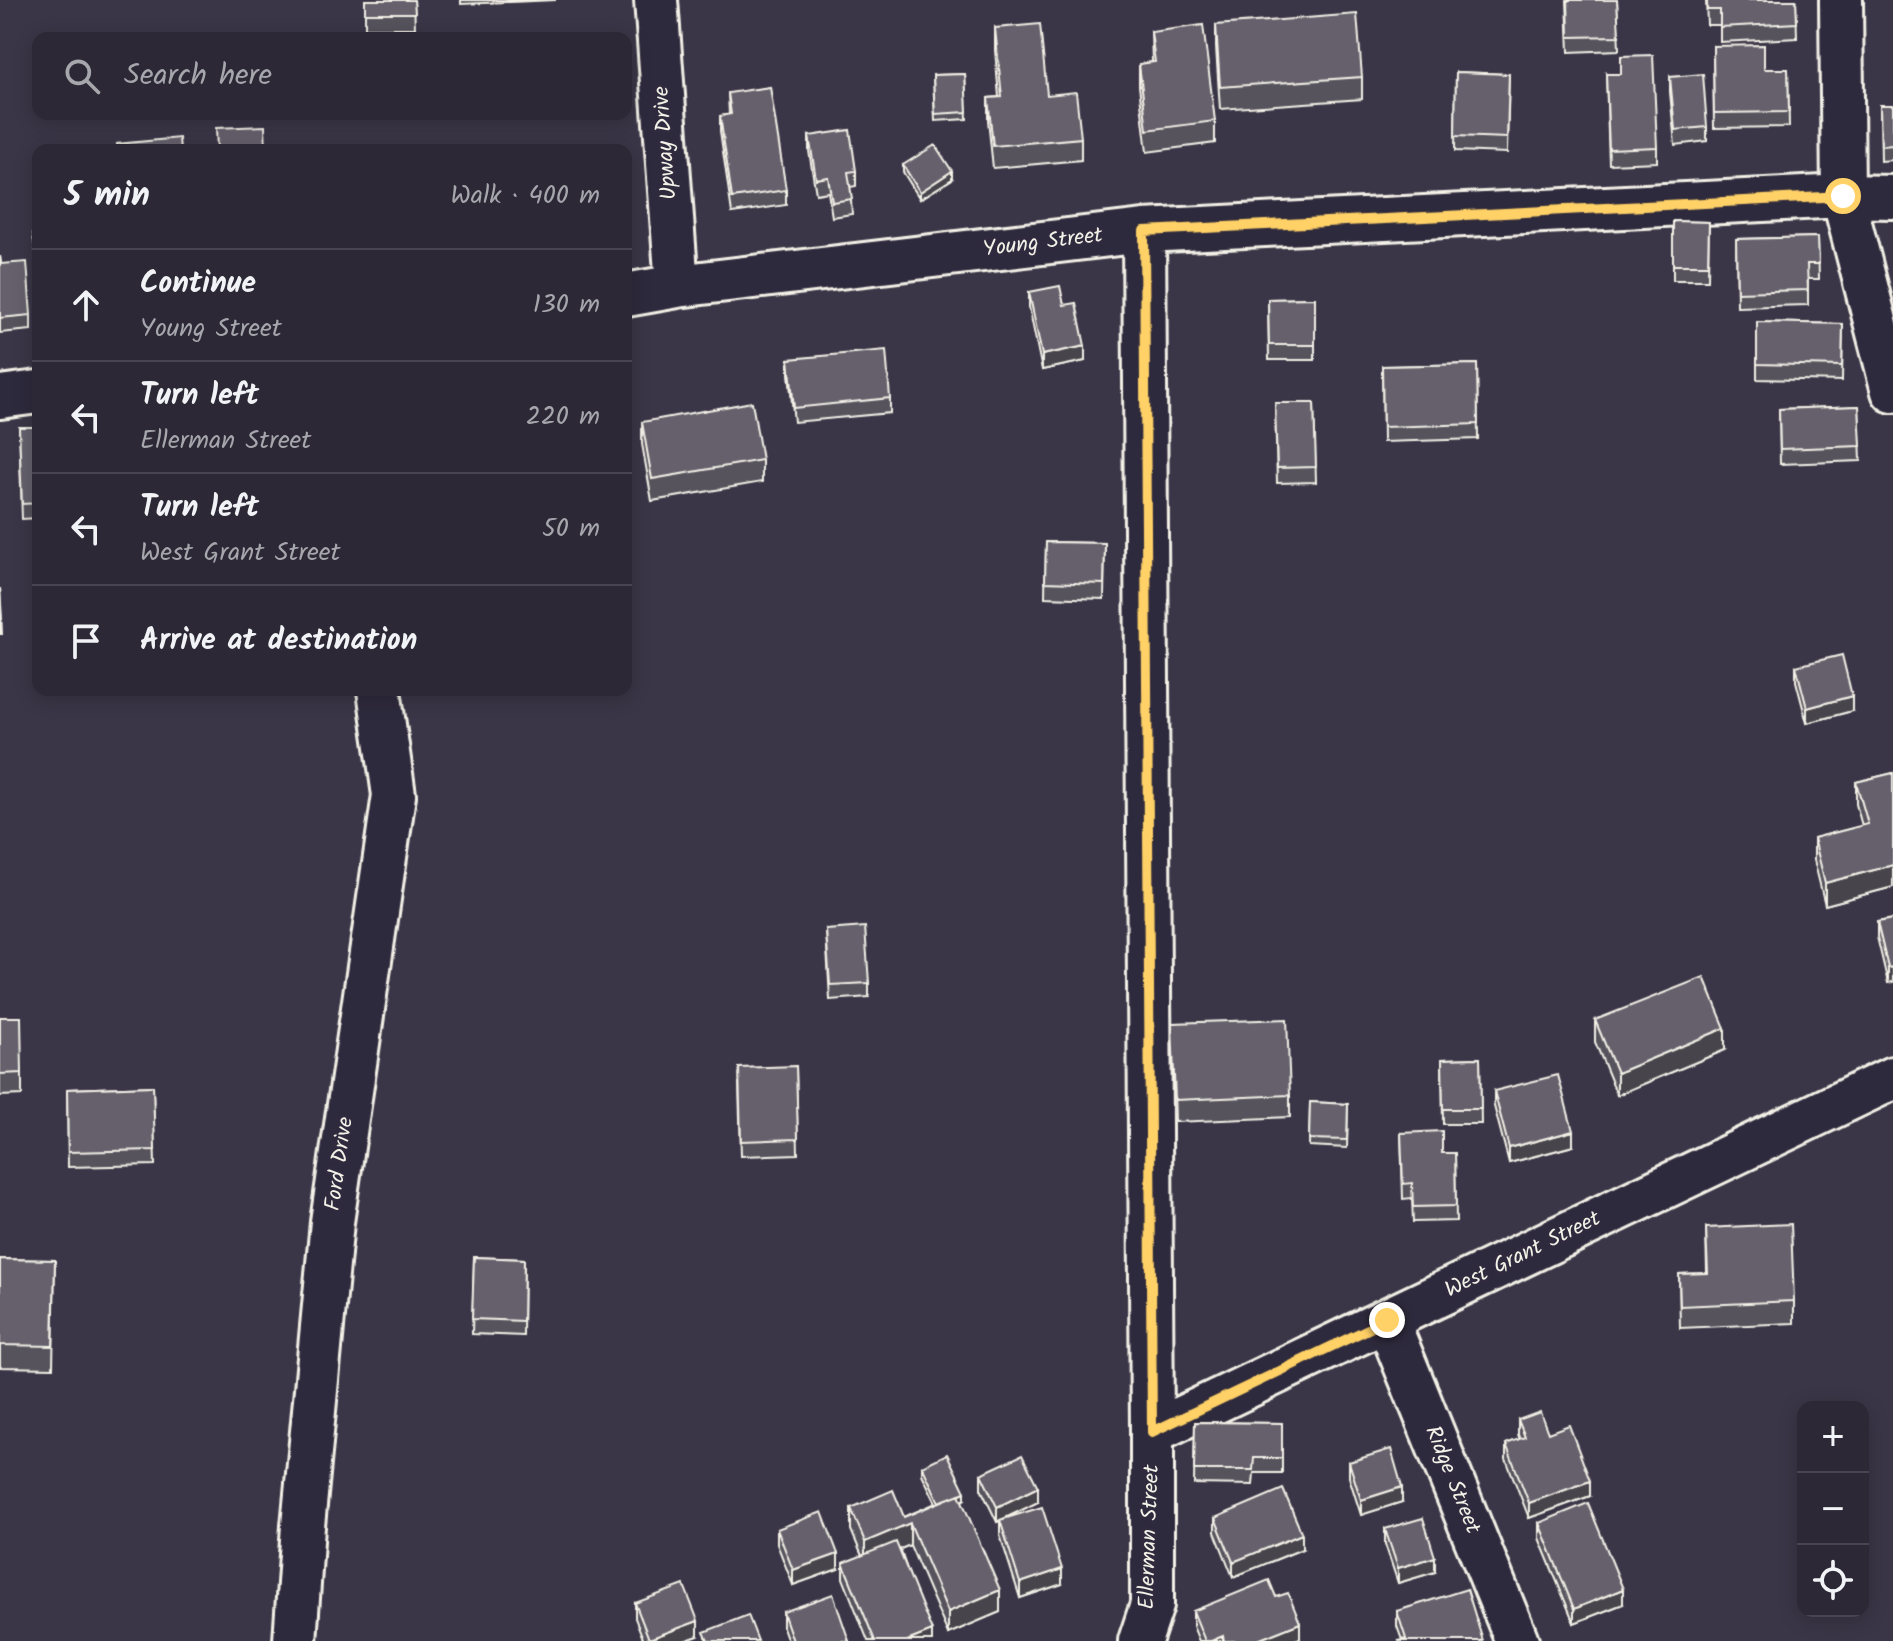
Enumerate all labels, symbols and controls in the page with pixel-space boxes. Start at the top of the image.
search box [32,32,632,120]
text: Search here [124,52,272,100]
icon: search [60,54,104,98]
street label: Upway Drive [645,85,687,201]
text: 5 min [64,169,150,223]
text: Walk · 400 m [450,175,600,217]
route start [1825,178,1861,214]
street label: Young Street [981,218,1105,268]
text: Continue [140,260,256,308]
icon: ahead [64,283,108,327]
text: 130 m [533,284,600,326]
text: Young Street [140,308,282,350]
text: Turn left [140,372,259,420]
icon: left [64,395,108,439]
text: 220 m [526,396,600,438]
text: Ellerman Street [140,420,311,462]
text: Turn left [140,484,259,532]
icon: left [64,507,108,551]
text: 50 m [542,508,600,550]
text: West Grant Street [140,532,341,574]
text: Arrive at destination [140,617,417,665]
icon: arrive [64,619,108,663]
street label: Ford Drive [316,1115,364,1213]
street label: West Grant Street [1439,1202,1607,1308]
route end [1369,1302,1405,1338]
map controls [1797,1401,1869,1617]
button: + [1797,1401,1869,1473]
street label: Ridge Street [1414,1421,1490,1540]
street label: Ellerman Street [1130,1463,1170,1610]
button: − [1797,1473,1869,1545]
button: locate [1797,1545,1869,1617]

